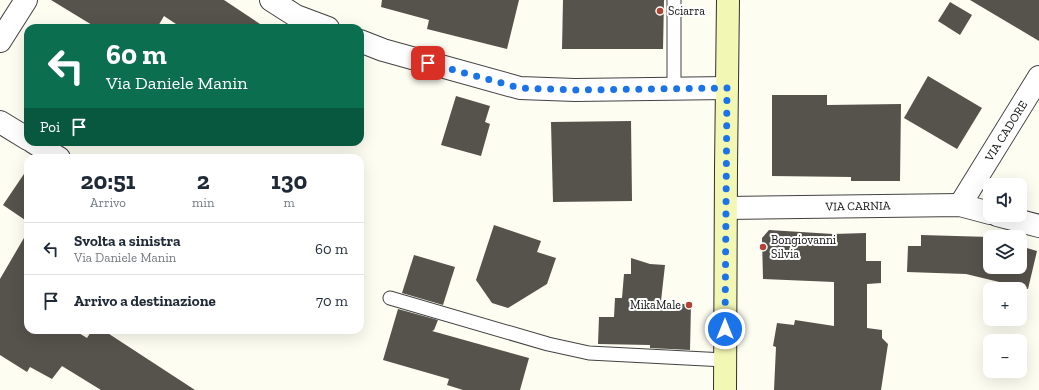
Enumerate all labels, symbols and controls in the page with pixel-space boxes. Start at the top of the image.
place label: Sciarra [668,4,705,18]
marker: Sciarra [655,6,665,16]
text: 60 m [106,38,167,71]
icon: left [40,40,92,92]
pin [411,46,445,80]
icon: arrive [417,52,439,74]
text: Via Daniele Manin [106,72,248,94]
street label: VIA CADORE [981,98,1030,165]
icon: arrive [68,116,90,138]
text: Poi [40,118,60,136]
text: 20:51 [81,166,136,195]
text: 2 [197,166,210,195]
text: 130 [271,166,307,195]
map controls [983,178,1027,378]
button: sound [983,178,1027,222]
text: Arrivo [90,195,126,210]
text: min [192,195,214,210]
text: m [284,195,295,210]
street label: VIA CARNIA [824,198,891,214]
button: layers [983,230,1027,274]
text: Svolta a sinistra [74,232,181,250]
place label: Bongiovanni Silvia [771,233,837,261]
icon: left [40,238,62,260]
text: 60 m [315,240,348,258]
marker: Bongiovanni Silvia [758,242,768,252]
text: Via Daniele Manin [74,250,176,265]
button: + [983,282,1027,326]
icon: arrive [40,290,62,312]
text: Arrivo a destinazione [74,292,216,310]
text: 70 m [316,292,348,310]
place label: MikaMale [630,298,681,312]
marker: MikaMale [684,300,694,310]
position arrow [704,308,746,350]
button: − [983,334,1027,378]

